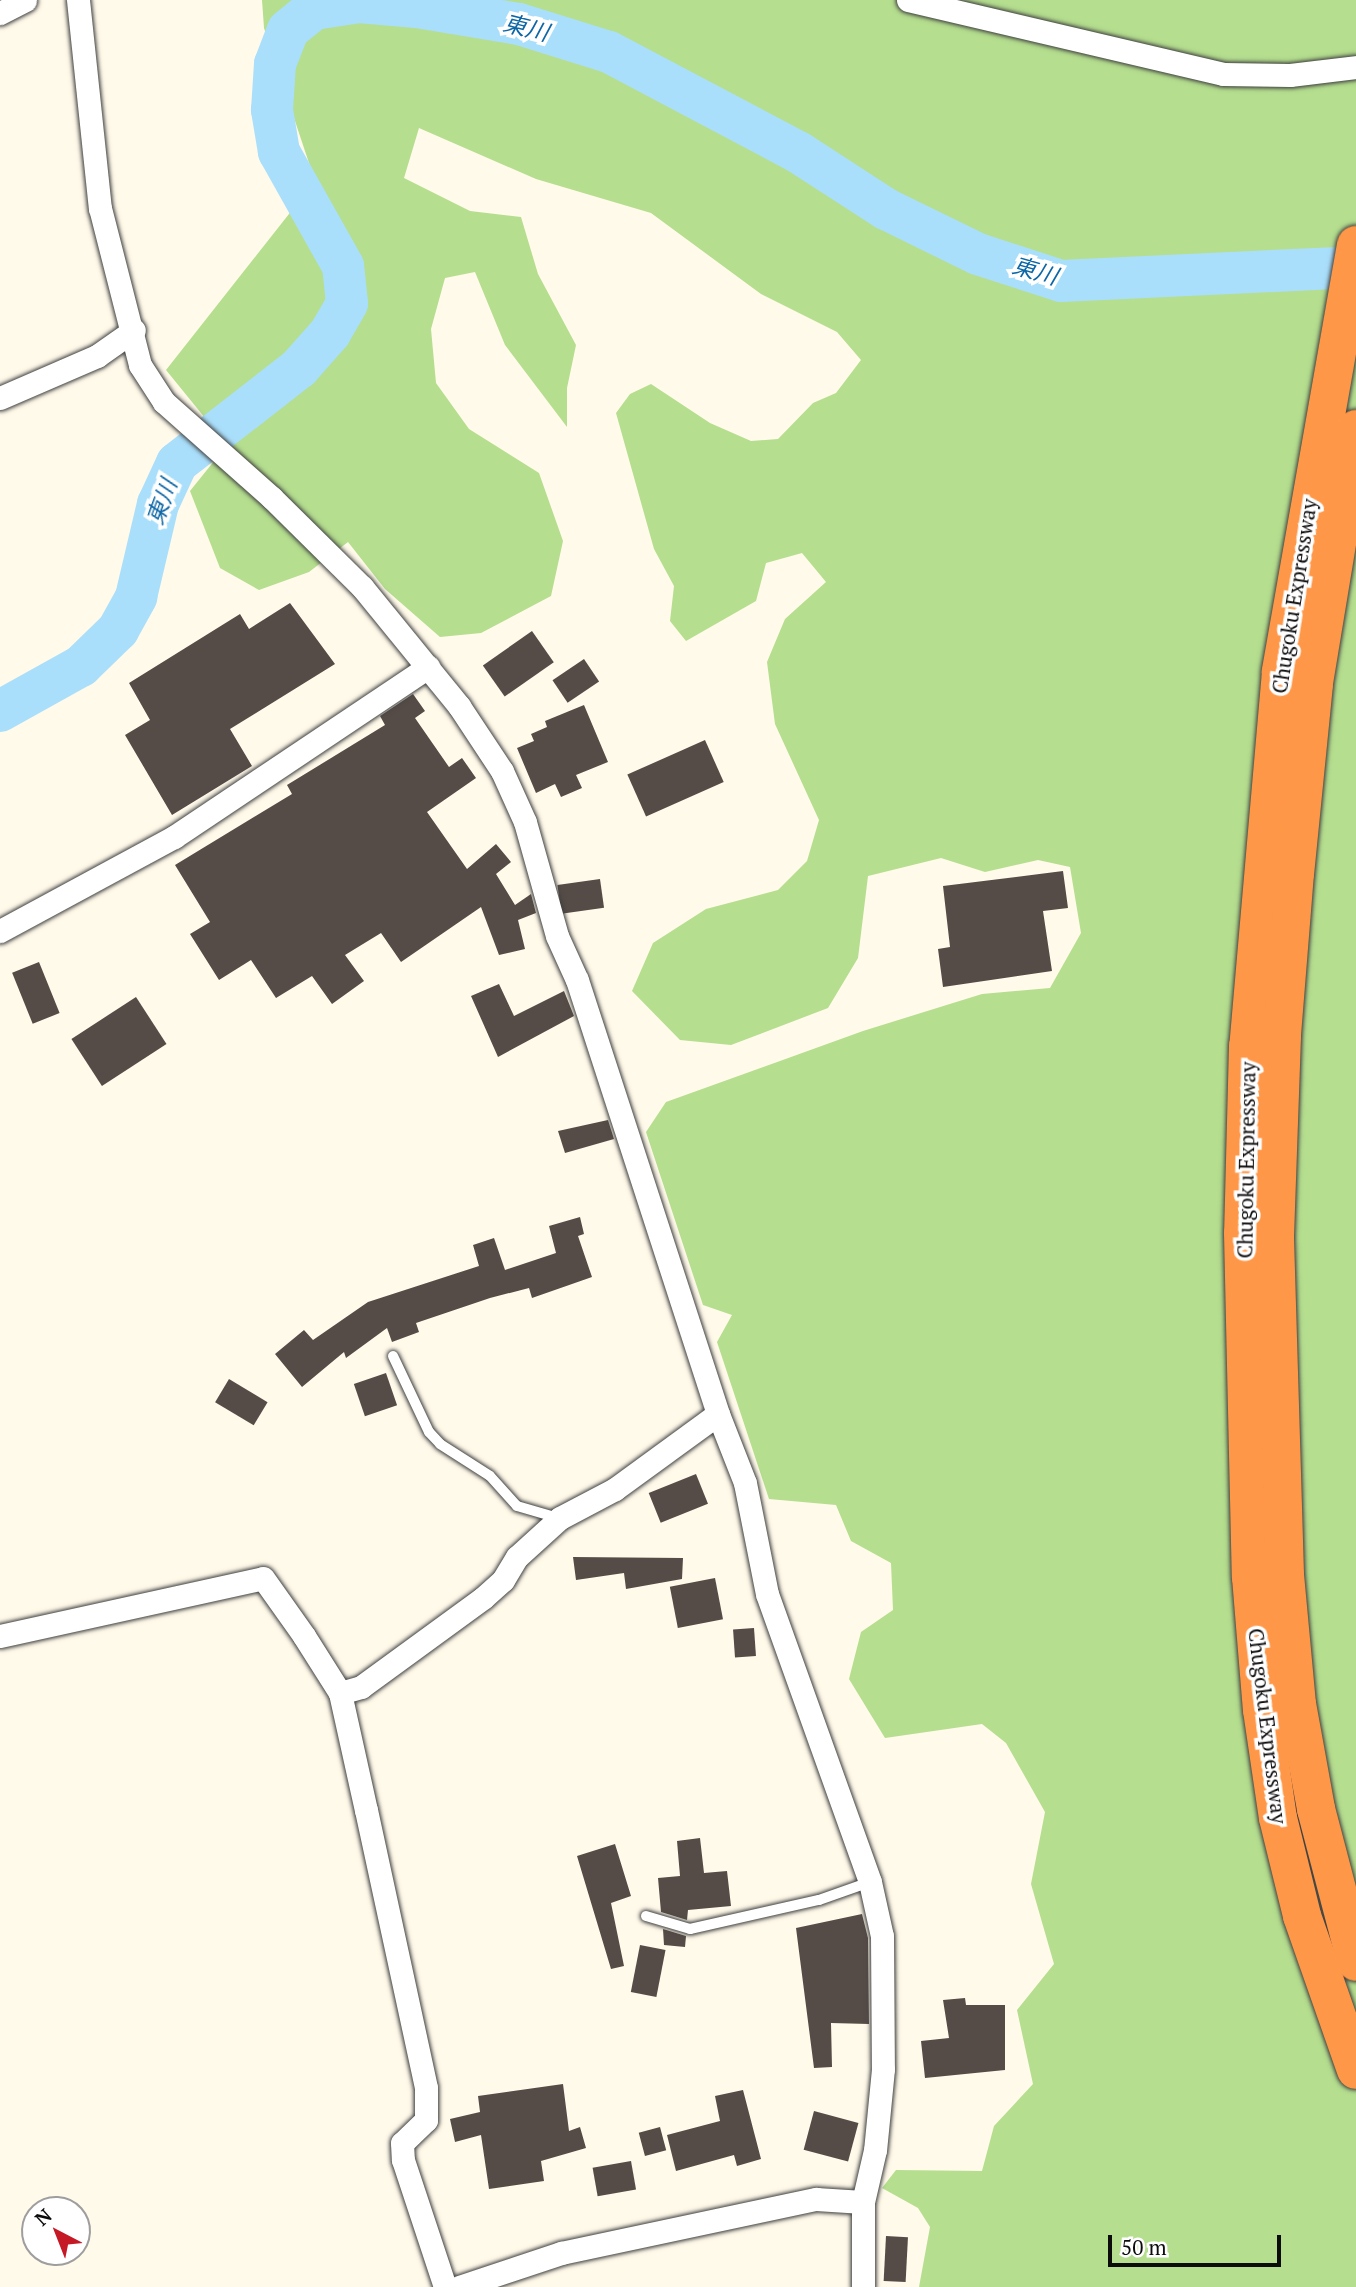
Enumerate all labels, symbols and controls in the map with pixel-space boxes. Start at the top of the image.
water label: 東川 [500,9,552,47]
water label: 東川 [1009,251,1061,291]
water label: 東川 [141,476,183,528]
street label: Chugoku Expressway [1266,497,1322,695]
street label: Chugoku Expressway [1232,1061,1260,1259]
street label: Chugoku Expressway [1243,1627,1293,1825]
north arrow [21,2196,91,2266]
text: N [29,2202,57,2231]
scale bar [1111,2220,1284,2264]
text: 50 m [1121,2233,1167,2261]

